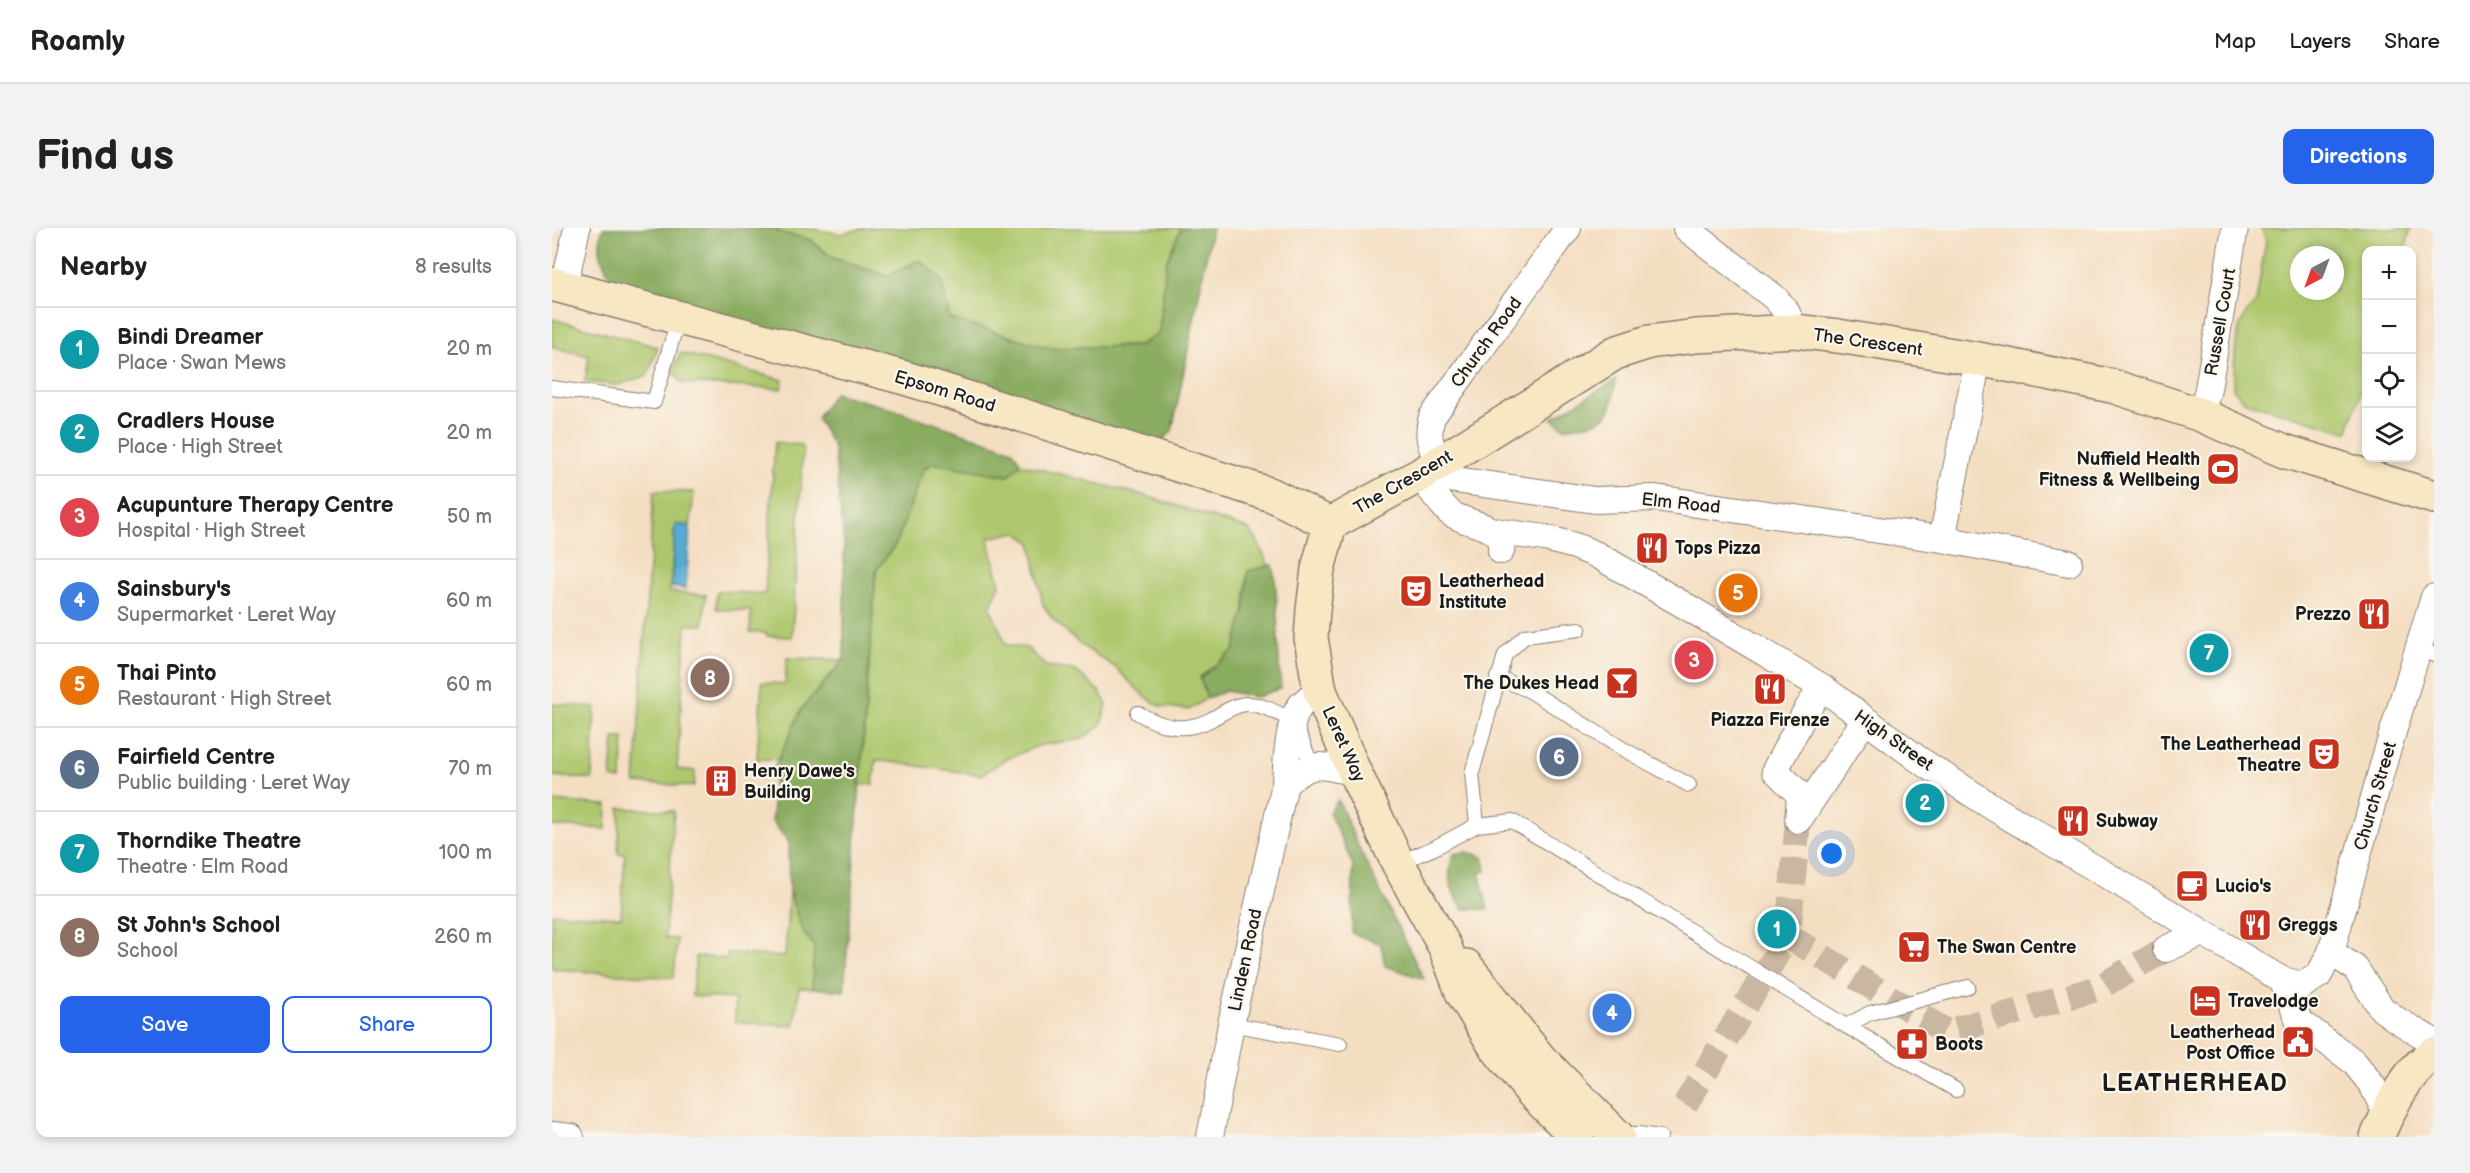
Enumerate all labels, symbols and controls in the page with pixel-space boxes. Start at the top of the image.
text: Roamly [30,25,125,58]
text: Map [2214,29,2256,54]
text: Layers [2289,29,2351,54]
text: Share [2384,29,2440,54]
button: Directions [2283,129,2434,184]
text: Find us [36,131,174,182]
north arrow [2290,246,2344,300]
map controls [2362,246,2416,462]
button: + [2362,246,2416,300]
text: Nearby [60,252,147,283]
text: 8 results [415,255,492,279]
street label: Russell Court [2201,266,2240,378]
street label: Church Road [1447,293,1526,392]
button: − [2362,300,2416,354]
text: Bindi Dreamer [117,324,263,351]
street label: The Crescent [1812,324,1924,361]
text: 1 [75,337,84,361]
text: 20 m [447,337,492,361]
text: Place · Swan Mews [117,351,286,375]
button: locate [2362,354,2416,408]
street label: Epsom Road [892,366,998,417]
text: Cradlers House [117,408,275,435]
button: layers [2362,408,2416,462]
text: 2 [74,421,85,445]
text: 20 m [447,421,492,445]
text: Place · High Street [117,435,283,459]
street label: The Crescent [1350,446,1457,519]
place label: Nuffield Health Fitness & Wellbeing [2039,449,2200,491]
sports icon: Nuffield Health Fitness & Wellbeing [2205,451,2241,487]
street label: Elm Road [1640,489,1721,518]
text: Acupunture Therapy Centre [117,492,393,519]
text: 3 [74,505,85,529]
text: 50 m [447,505,492,529]
text: Hospital · High Street [117,519,305,543]
restaurant icon: Tops Pizza [1634,530,1670,566]
place label: Tops Pizza [1675,538,1761,559]
pin: 5 [1718,570,1758,616]
place label: Leatherhead Institute [1439,571,1544,613]
theatre icon: Leatherhead Institute [1398,573,1434,609]
text: Sainsbury's [117,576,231,603]
text: 4 [74,589,85,613]
text: 60 m [446,589,492,613]
restaurant icon: Prezzo [2356,596,2392,632]
text: Supermarket · Leret Way [117,603,336,627]
place label: Prezzo [2295,604,2351,625]
pin: 7 [2190,630,2228,676]
pin: 3 [1674,638,1714,682]
pin: 8 [690,656,730,700]
text: Thai Pinto [117,660,216,687]
bar icon: The Dukes Head [1604,665,1640,701]
restaurant icon: Piazza Firenze [1752,671,1788,707]
text: 5 [74,673,85,697]
text: 60 m [446,673,492,697]
place label: The Dukes Head [1463,673,1599,694]
text: Restaurant · High Street [117,687,331,711]
street label: Leret Way [1318,703,1370,786]
street label: High Street [1850,706,1938,776]
place label: Piazza Firenze [1710,710,1830,731]
pin: 6 [1540,734,1578,780]
place label: The Leatherhead Theatre [2161,734,2301,776]
theatre icon: The Leatherhead Theatre [2306,736,2342,772]
street label: Church Street [2350,739,2401,853]
text: Fairfield Centre [117,744,275,771]
text: 6 [73,757,86,781]
text: 70 m [448,757,492,781]
place label: Henry Dawe's Building [744,761,855,803]
building icon: Henry Dawe's Building [703,763,739,799]
text: Public building · Leret Way [117,771,350,795]
pin: 2 [1906,780,1944,826]
restaurant icon: Subway [2055,803,2091,839]
place label: Subway [2096,811,2159,832]
text: Thorndike Theatre [117,828,301,855]
your location [1817,839,1846,868]
text: 7 [74,841,85,865]
text: 100 m [439,841,492,865]
text: Theatre · Elm Road [117,855,289,879]
cafe icon: Lucio's [2174,868,2210,904]
place label: Lucio's [2215,876,2272,897]
pin: 1 [1758,906,1796,952]
street label: Linden Road [1224,907,1267,1013]
restaurant icon: Greggs [2237,907,2273,943]
text: St John's School [117,912,280,939]
place label: Greggs [2278,915,2338,936]
text: 8 [73,925,86,949]
text: 260 m [434,925,492,949]
supermarket icon: The Swan Centre [1896,929,1932,965]
place label: The Swan Centre [1937,937,2076,958]
text: School [117,939,178,963]
hotel icon: Travelodge [2187,983,2223,1019]
pin: 4 [1592,990,1632,1036]
place label: Travelodge [2228,991,2319,1012]
button: Save [60,996,270,1053]
button: Share [282,996,492,1053]
place label: Leatherhead Post Office [2170,1022,2275,1064]
public building icon: Leatherhead Post Office [2280,1024,2316,1060]
pharmacy icon: Boots [1894,1026,1930,1062]
place label: Boots [1935,1034,1983,1055]
district label: LEATHERHEAD [2102,1069,2288,1098]

